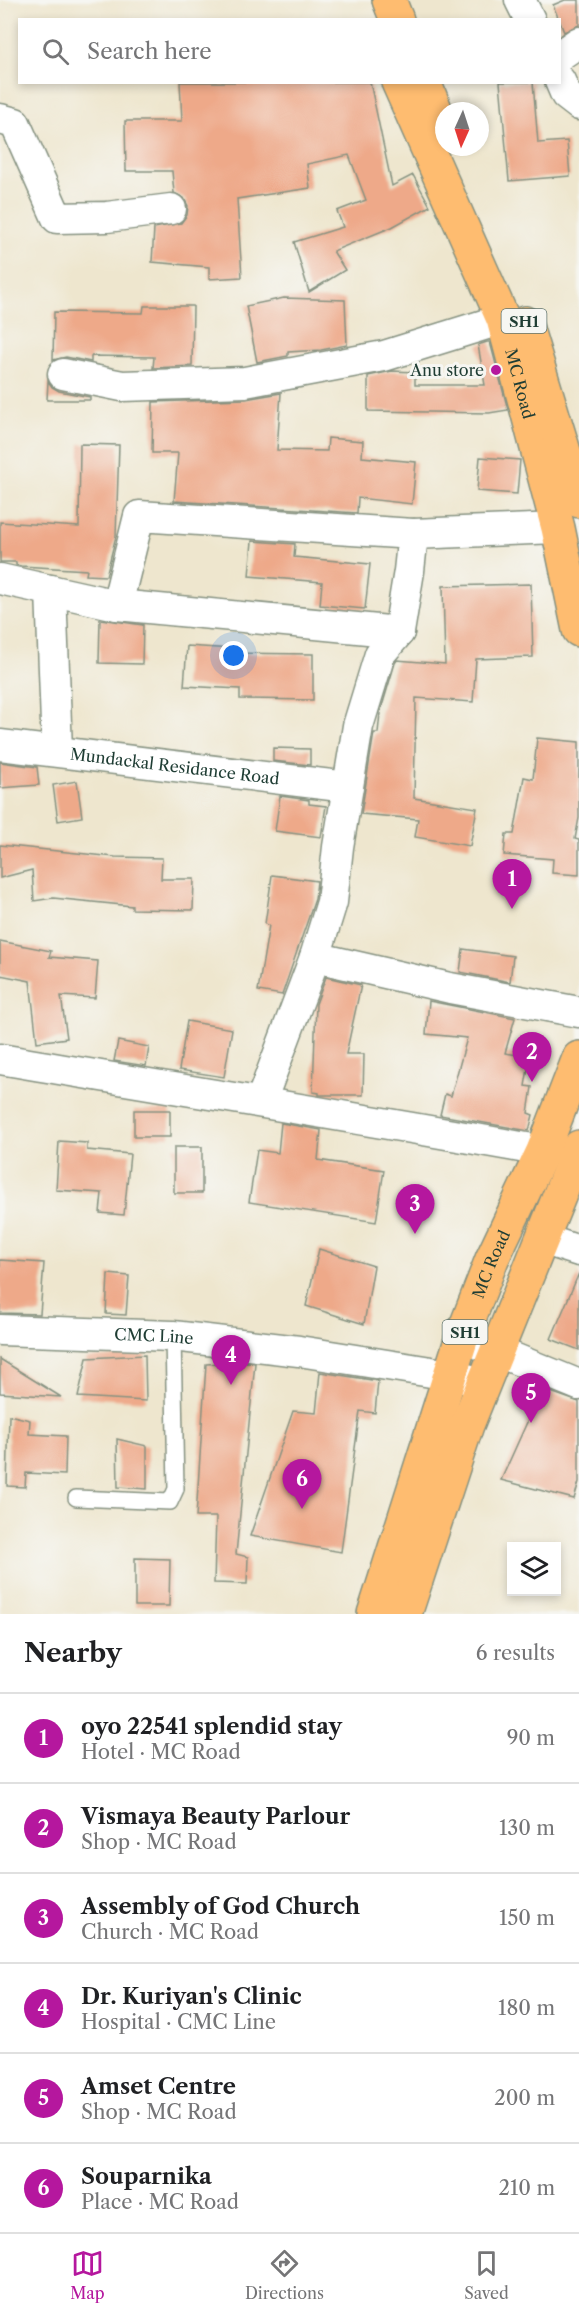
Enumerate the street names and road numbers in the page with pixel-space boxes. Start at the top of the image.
road number: SH1 [502,309,546,333]
street label: MC Road [501,346,539,421]
street label: Mundackal Residance Road [69,744,281,789]
street label: MC Road [468,1227,514,1301]
road number: SH1 [442,1320,488,1344]
street label: CMC Line [114,1324,195,1348]

